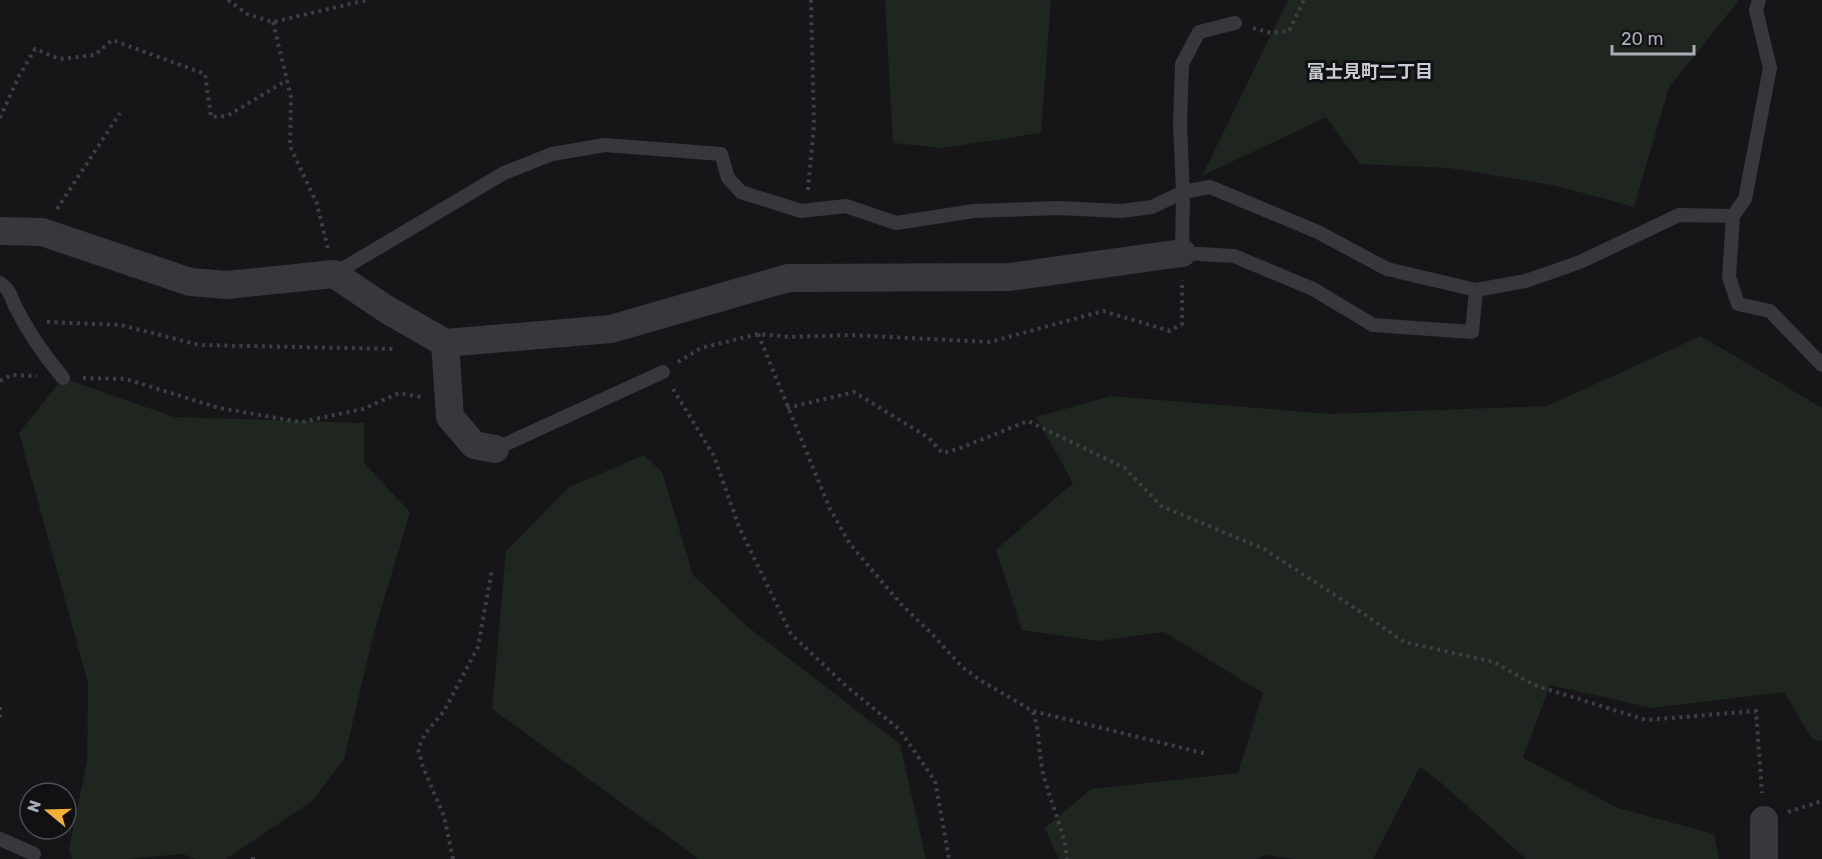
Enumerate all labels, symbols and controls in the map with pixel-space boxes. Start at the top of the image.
scale bar [1612,18,1694,56]
text: 20 m [1621,28,1663,50]
district label: 富士見町二丁目 [1307,61,1433,83]
north arrow [18,781,78,841]
text: N [23,798,45,815]

